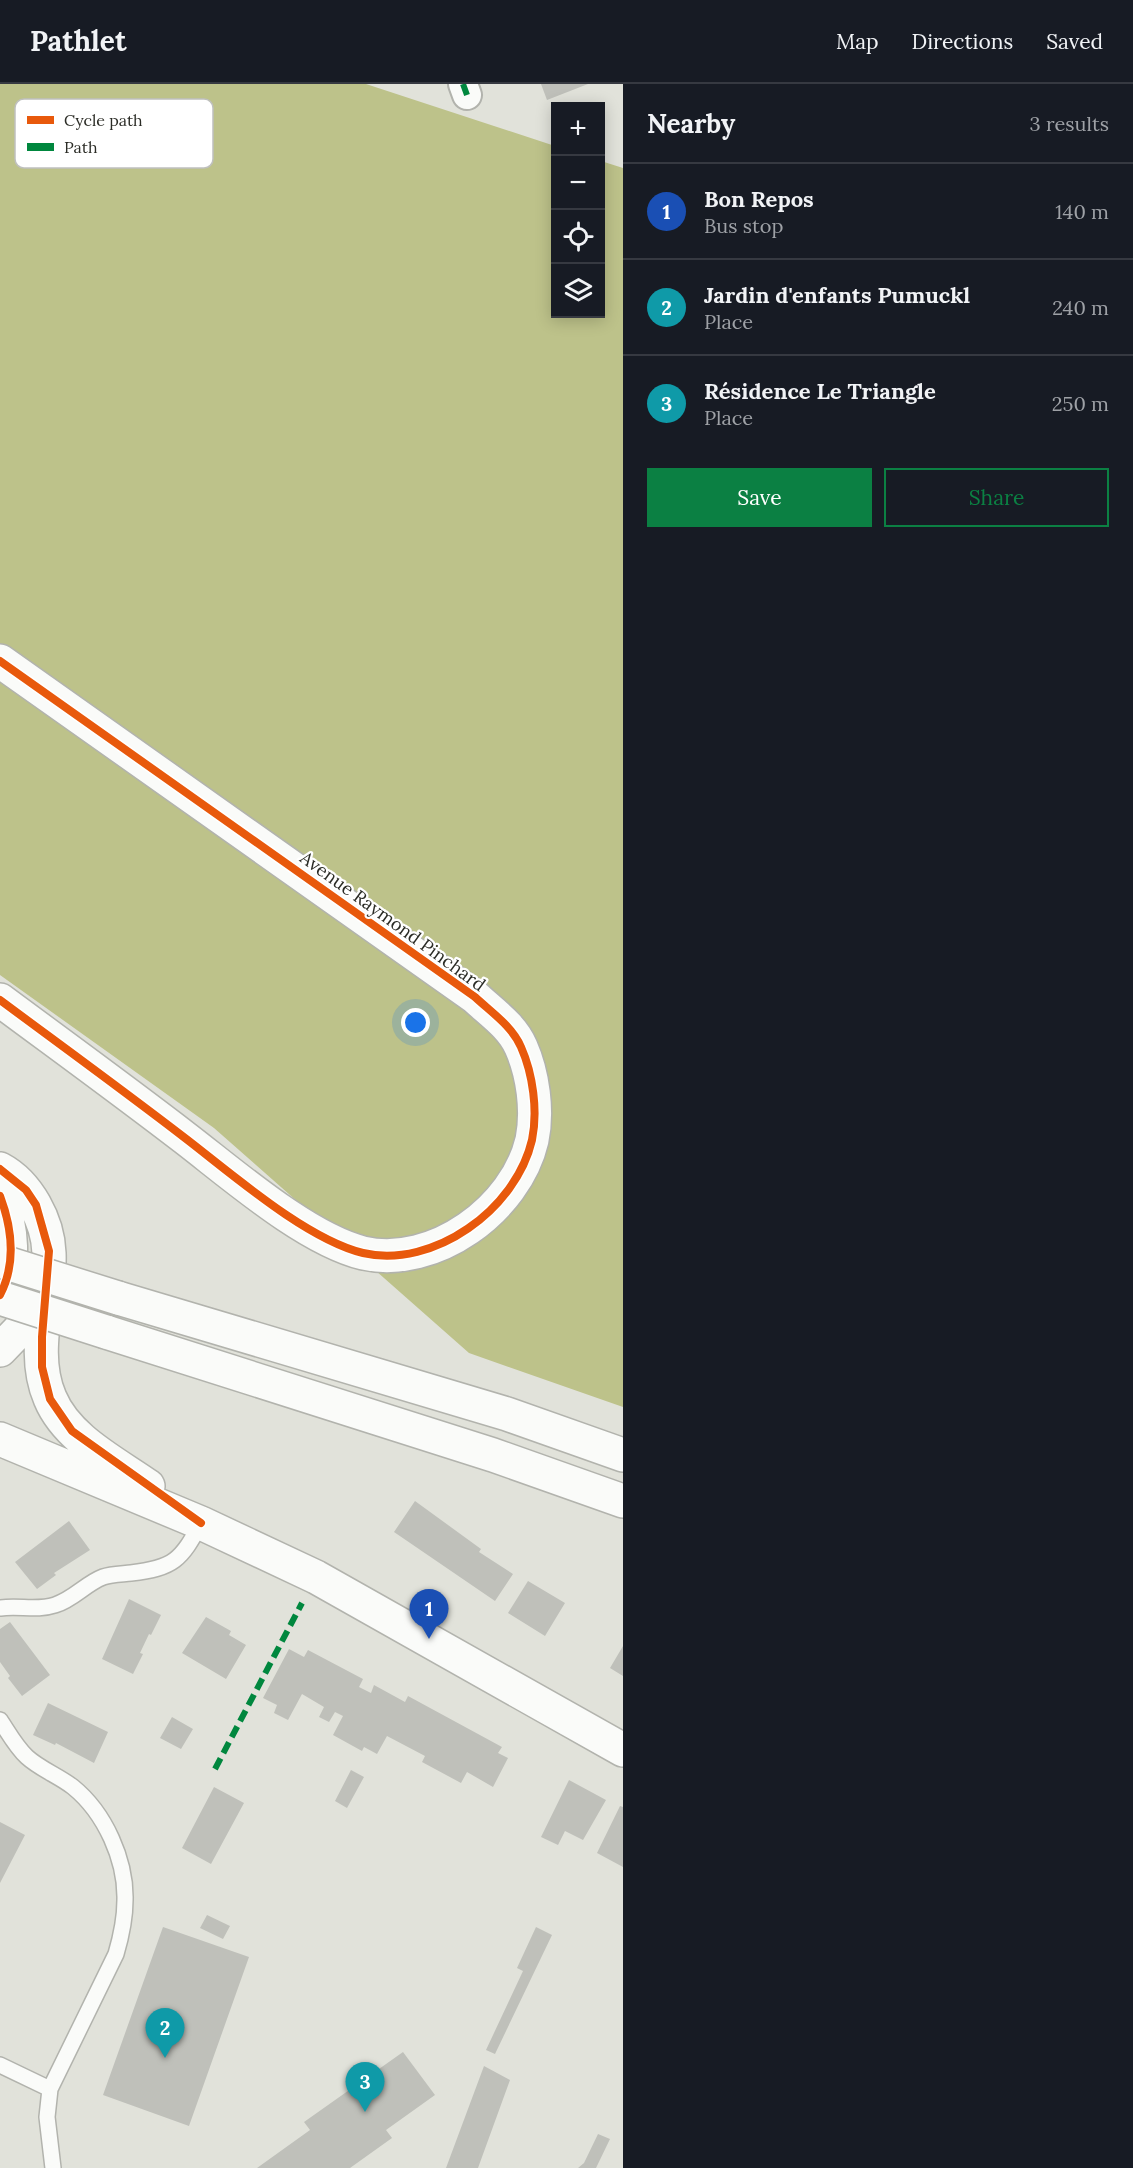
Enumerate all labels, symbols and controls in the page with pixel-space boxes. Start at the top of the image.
text: Pathlet [30,23,127,59]
text: Map [836,28,879,55]
text: Directions [912,28,1013,55]
text: Saved [1046,28,1103,55]
legend [15,99,213,168]
map controls [551,102,605,318]
button: + [551,102,605,156]
text: Nearby [647,107,735,140]
text: Cycle path [64,110,143,130]
text: 3 results [1030,111,1109,136]
text: Path [64,137,98,157]
button: − [551,156,605,210]
text: Bon Repos [704,185,814,213]
text: 1 [662,199,671,224]
text: 140 m [1055,199,1109,224]
button: locate [551,210,605,264]
text: Bus stop [704,213,783,238]
button: layers [551,264,605,318]
text: Jardin d'enfants Pumuckl [704,281,970,309]
text: 2 [661,295,672,320]
text: 240 m [1052,295,1109,320]
text: Place [704,309,753,334]
text: Résidence Le Triangle [704,377,936,405]
text: 3 [661,391,672,416]
text: 250 m [1052,391,1109,416]
text: Place [704,405,753,430]
button: Save [647,468,872,527]
button: Share [884,468,1109,527]
street label: Avenue Raymond Pinchard [295,845,490,996]
your location [401,1008,430,1037]
pin: 1 [410,1590,448,1639]
pin: 2 [146,2008,184,2058]
pin: 3 [346,2062,385,2112]

